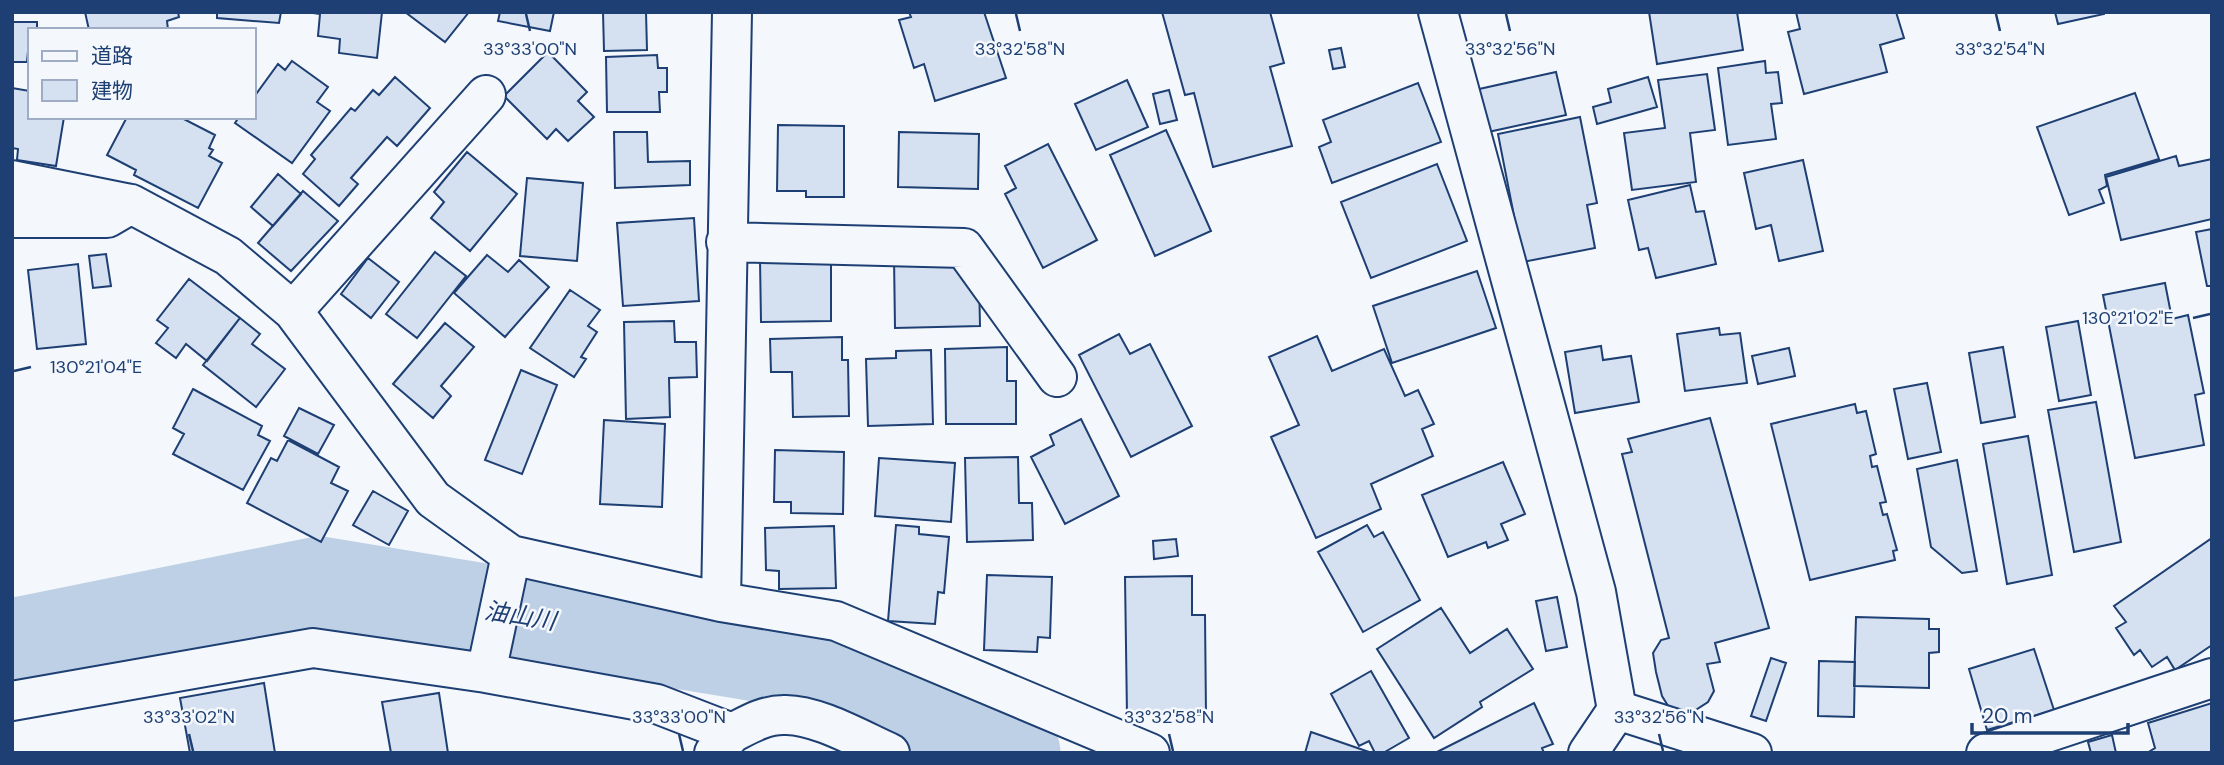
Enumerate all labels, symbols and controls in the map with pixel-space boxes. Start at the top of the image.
legend [28,28,256,119]
text: 33°33'00"N [483,37,577,61]
text: 33°32'58"N [975,37,1065,61]
text: 33°32'56"N [1465,37,1555,61]
text: 33°32'54"N [1955,37,2045,61]
text: 道路 [91,42,133,70]
text: 建物 [91,77,133,105]
text: 130°21'02"E [2082,306,2174,330]
text: 130°21'04"E [50,355,142,379]
water label: 油山川 [482,595,561,637]
scale bar [1972,692,2128,736]
text: 20 m [1982,702,2033,730]
text: 33°33'02"N [143,705,235,729]
text: 33°33'00"N [632,705,726,729]
text: 33°32'58"N [1124,705,1214,729]
text: 33°32'56"N [1614,705,1704,729]

